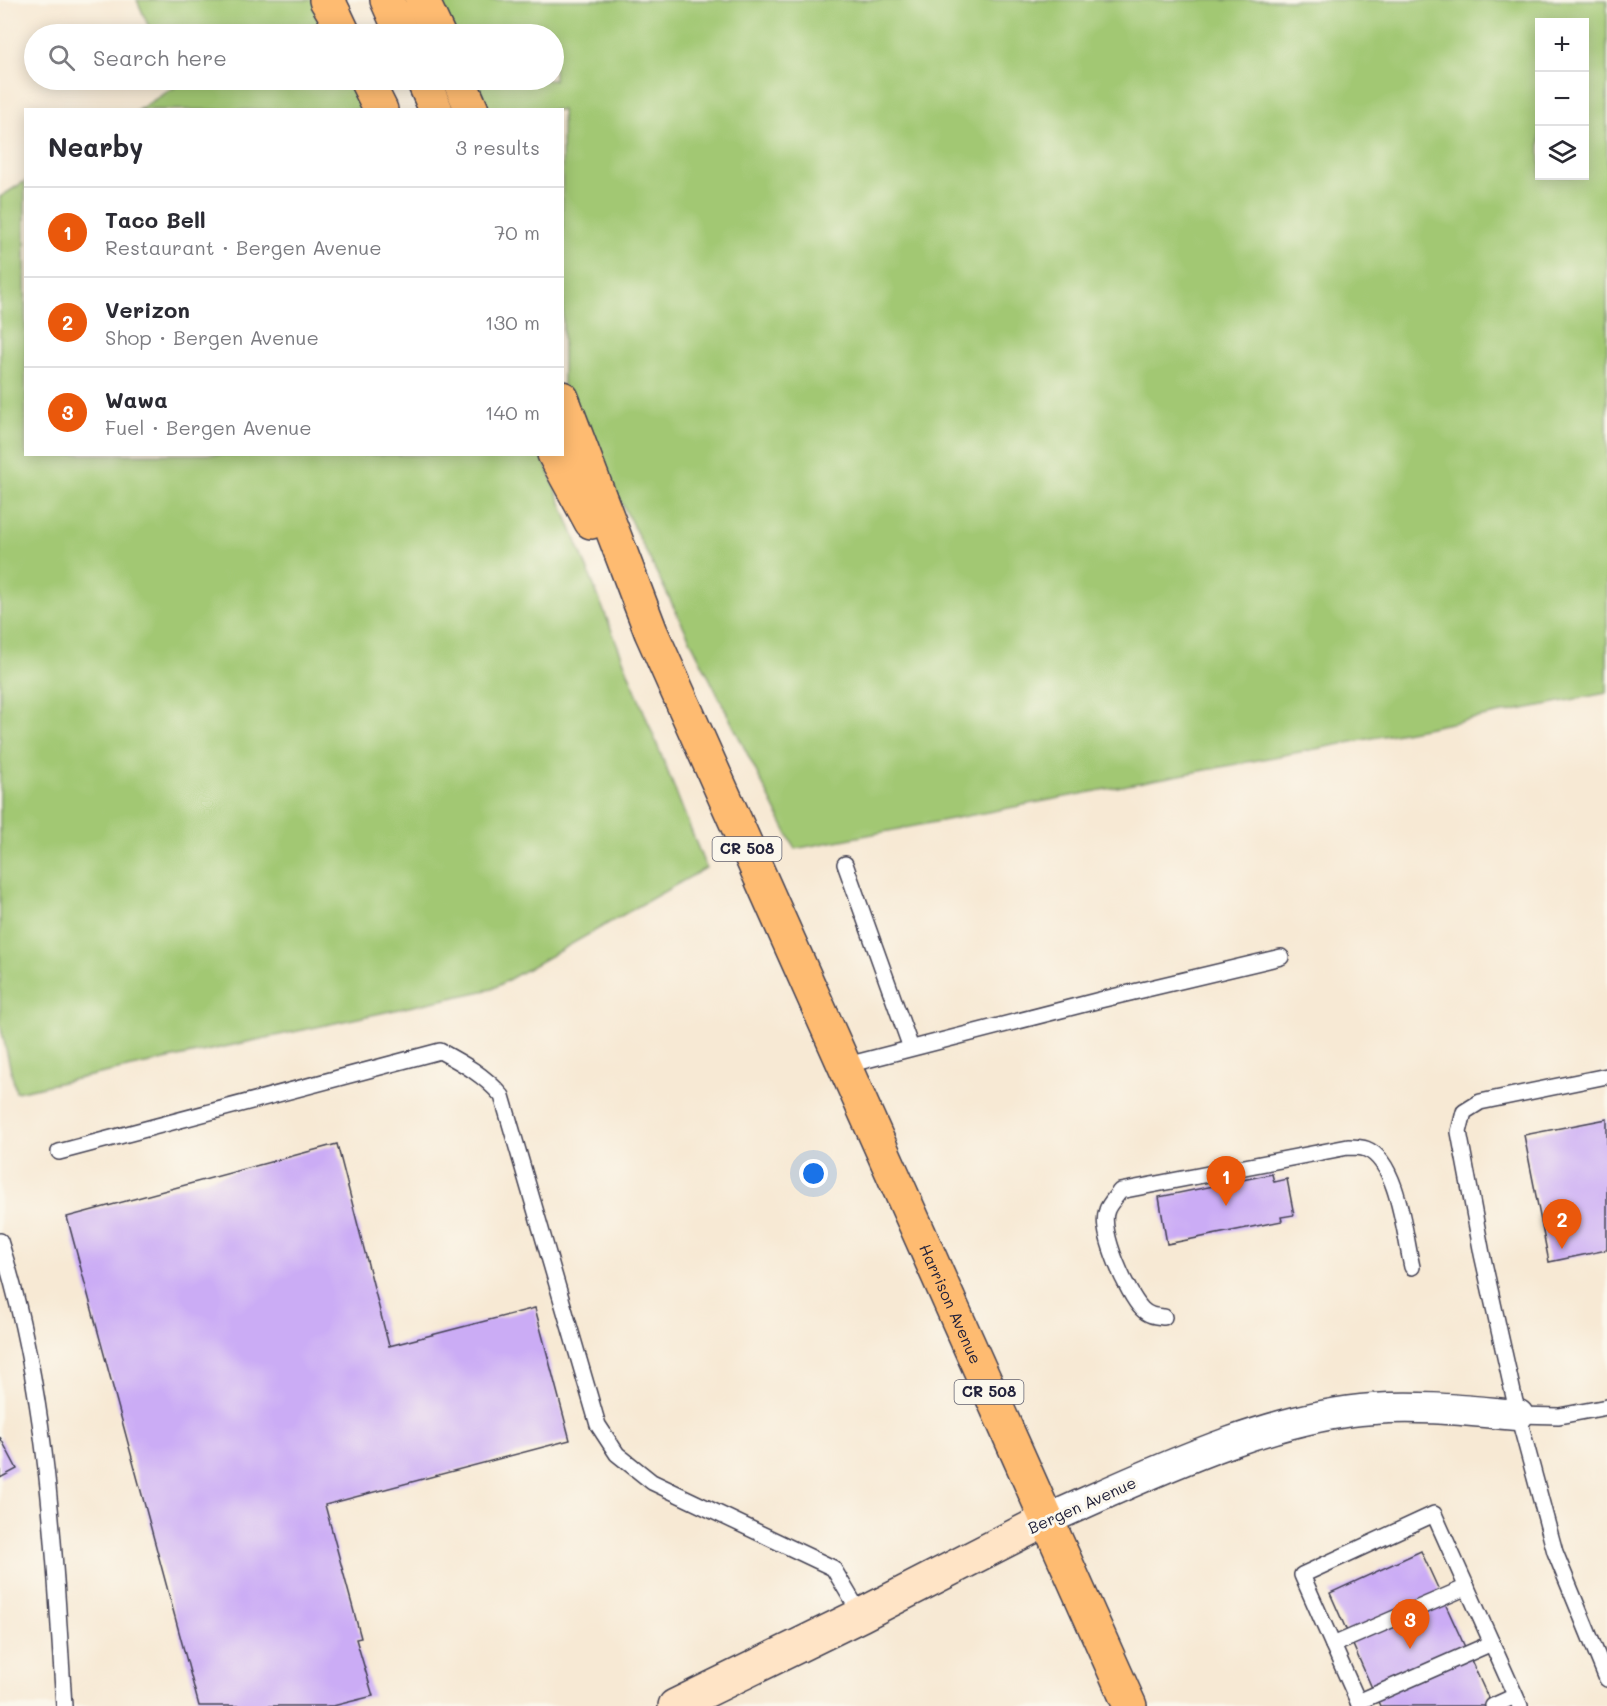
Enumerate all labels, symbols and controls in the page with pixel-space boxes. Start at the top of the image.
map controls [1535,18,1589,180]
button: + [1535,18,1589,72]
search box [24,24,564,90]
icon: search [45,41,78,74]
text: Search here [93,43,227,72]
button: − [1535,72,1589,126]
button: layers [1535,126,1589,180]
text: Nearby [48,130,143,164]
text: 3 results [455,134,540,160]
text: Taco Bell [105,205,206,234]
text: 1 [63,219,72,245]
text: 70 m [494,219,540,245]
text: Restaurant · Bergen Avenue [105,234,382,260]
text: Verizon [105,295,190,324]
text: 2 [62,309,73,335]
text: 130 m [485,309,540,335]
text: Shop · Bergen Avenue [105,324,319,350]
text: Wawa [105,385,168,414]
text: 3 [62,399,74,425]
text: 140 m [485,399,540,425]
text: Fuel · Bergen Avenue [105,414,312,440]
road number: CR 508 [712,837,782,861]
pin: 1 [1206,1156,1246,1206]
your location [799,1159,828,1188]
pin: 2 [1542,1200,1582,1249]
street label: Harrison Avenue [915,1240,987,1367]
road number: CR 508 [954,1380,1024,1404]
street label: Bergen Avenue [1024,1471,1139,1538]
pin: 3 [1390,1600,1430,1649]

